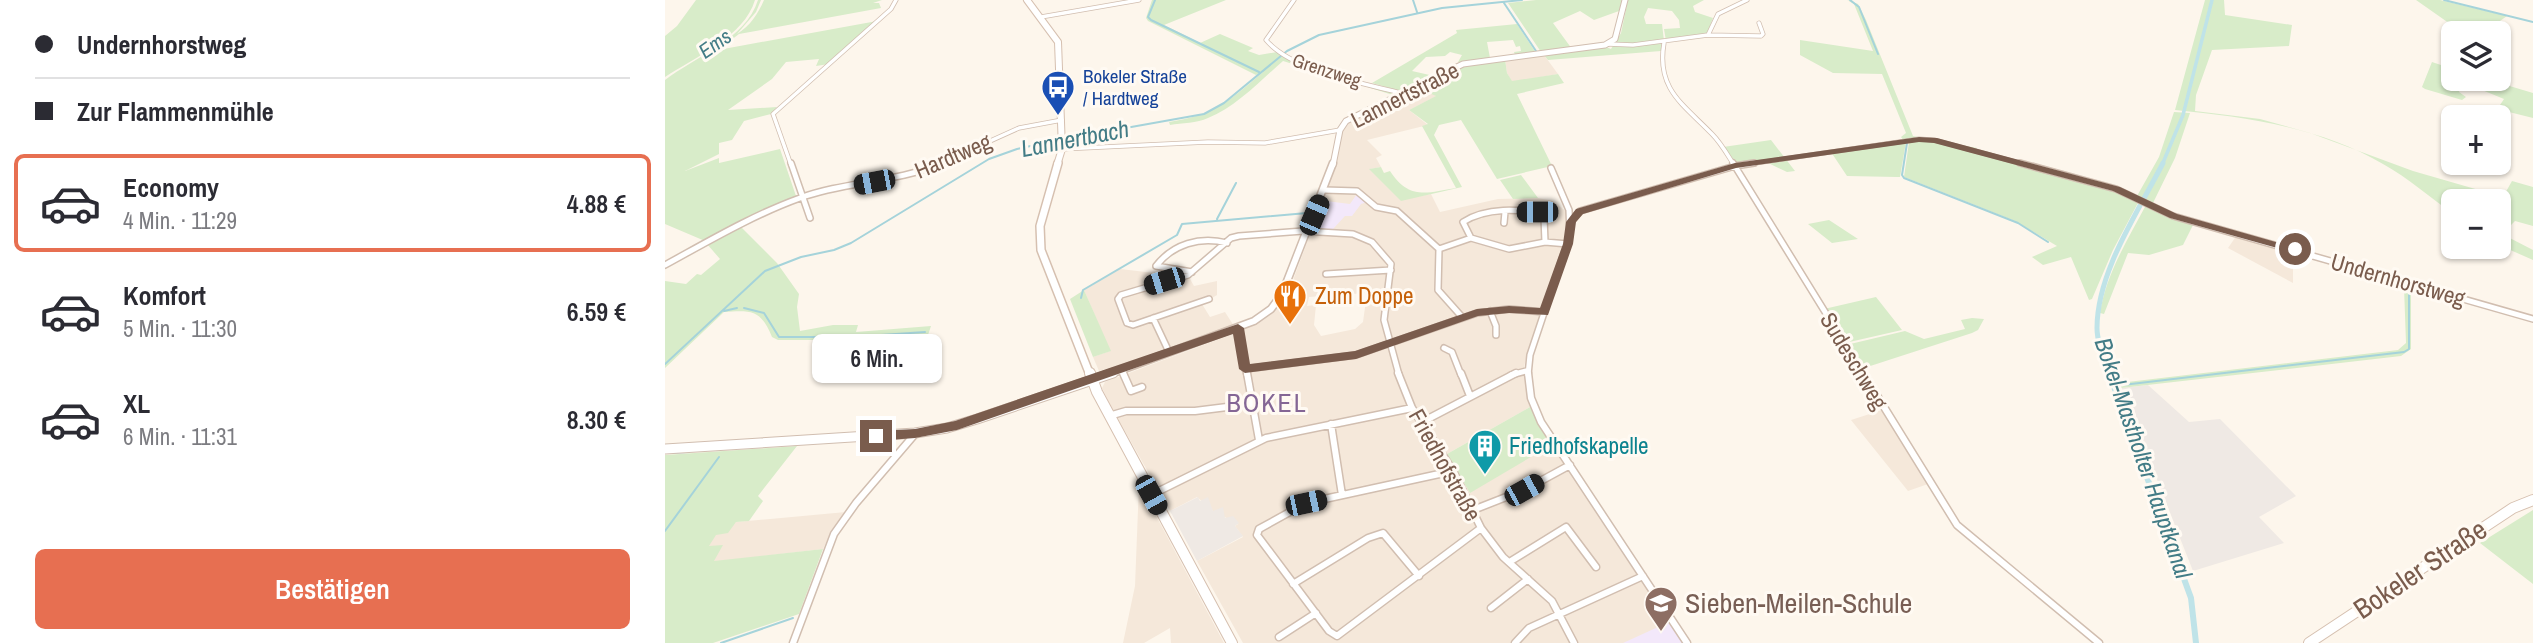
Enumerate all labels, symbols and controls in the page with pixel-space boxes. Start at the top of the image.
map controls [2441,21,2511,259]
button: layers [2441,21,2511,91]
water label: Ems [692,22,737,65]
text: Undernhorstweg [77,27,246,62]
street label: Grenzweg [1289,47,1365,93]
street label: Lannertstraße [1345,54,1464,135]
place label: Bokeler Straße / Hardtweg [1083,63,1187,111]
bus stop icon: Bokeler Straße / Hardtweg [1039,68,1077,117]
text: Zur Flammenmühle [77,94,274,129]
button: + [2441,105,2511,175]
water label: Lannertbach [1018,112,1132,164]
street label: Hardtweg [910,125,996,186]
car [852,168,897,196]
text: Economy [123,170,219,205]
icon: car [39,172,102,235]
text: 4.88 € [567,186,626,221]
button: − [2441,189,2511,259]
car [1297,192,1332,238]
car [1517,202,1559,223]
text: 4 Min. · 11:29 [123,205,237,236]
route start [2279,233,2311,265]
street label: Undernhorstweg [2327,246,2469,314]
car [1141,265,1188,297]
restaurant icon: Zum Doppe [1271,277,1309,326]
text: Komfort [123,278,206,313]
icon: car [39,280,102,343]
place label: Zum Doppe [1315,280,1414,311]
text: 6.59 € [567,294,626,329]
street label: Sudeschweg [1813,306,1896,415]
text: 5 Min. · 11:30 [123,313,237,344]
water label: Bokel-Mastholter Hauptkanal [2088,333,2200,583]
callout: 6 Min. [811,334,941,384]
text: 6 Min. [850,343,904,374]
district label: BOKEL [1226,385,1308,420]
text: XL [123,386,150,421]
icon: car [39,388,102,451]
text: 8.30 € [567,402,626,437]
street label: Friedhofstraße [1402,403,1489,526]
route end [860,420,892,452]
text: 6 Min. · 11:31 [123,421,237,452]
building icon: Friedhofskapelle [1466,427,1504,476]
place label: Friedhofskapelle [1509,430,1648,461]
car [1501,471,1548,509]
car [1132,472,1171,518]
car [1284,488,1329,518]
street label: Bokeler Straße [2346,510,2494,628]
button: Bestätigen [35,549,630,629]
school or university icon: Sieben-Meilen-Schule [1642,584,1680,633]
place label: Sieben-Meilen-Schule [1685,584,1912,622]

